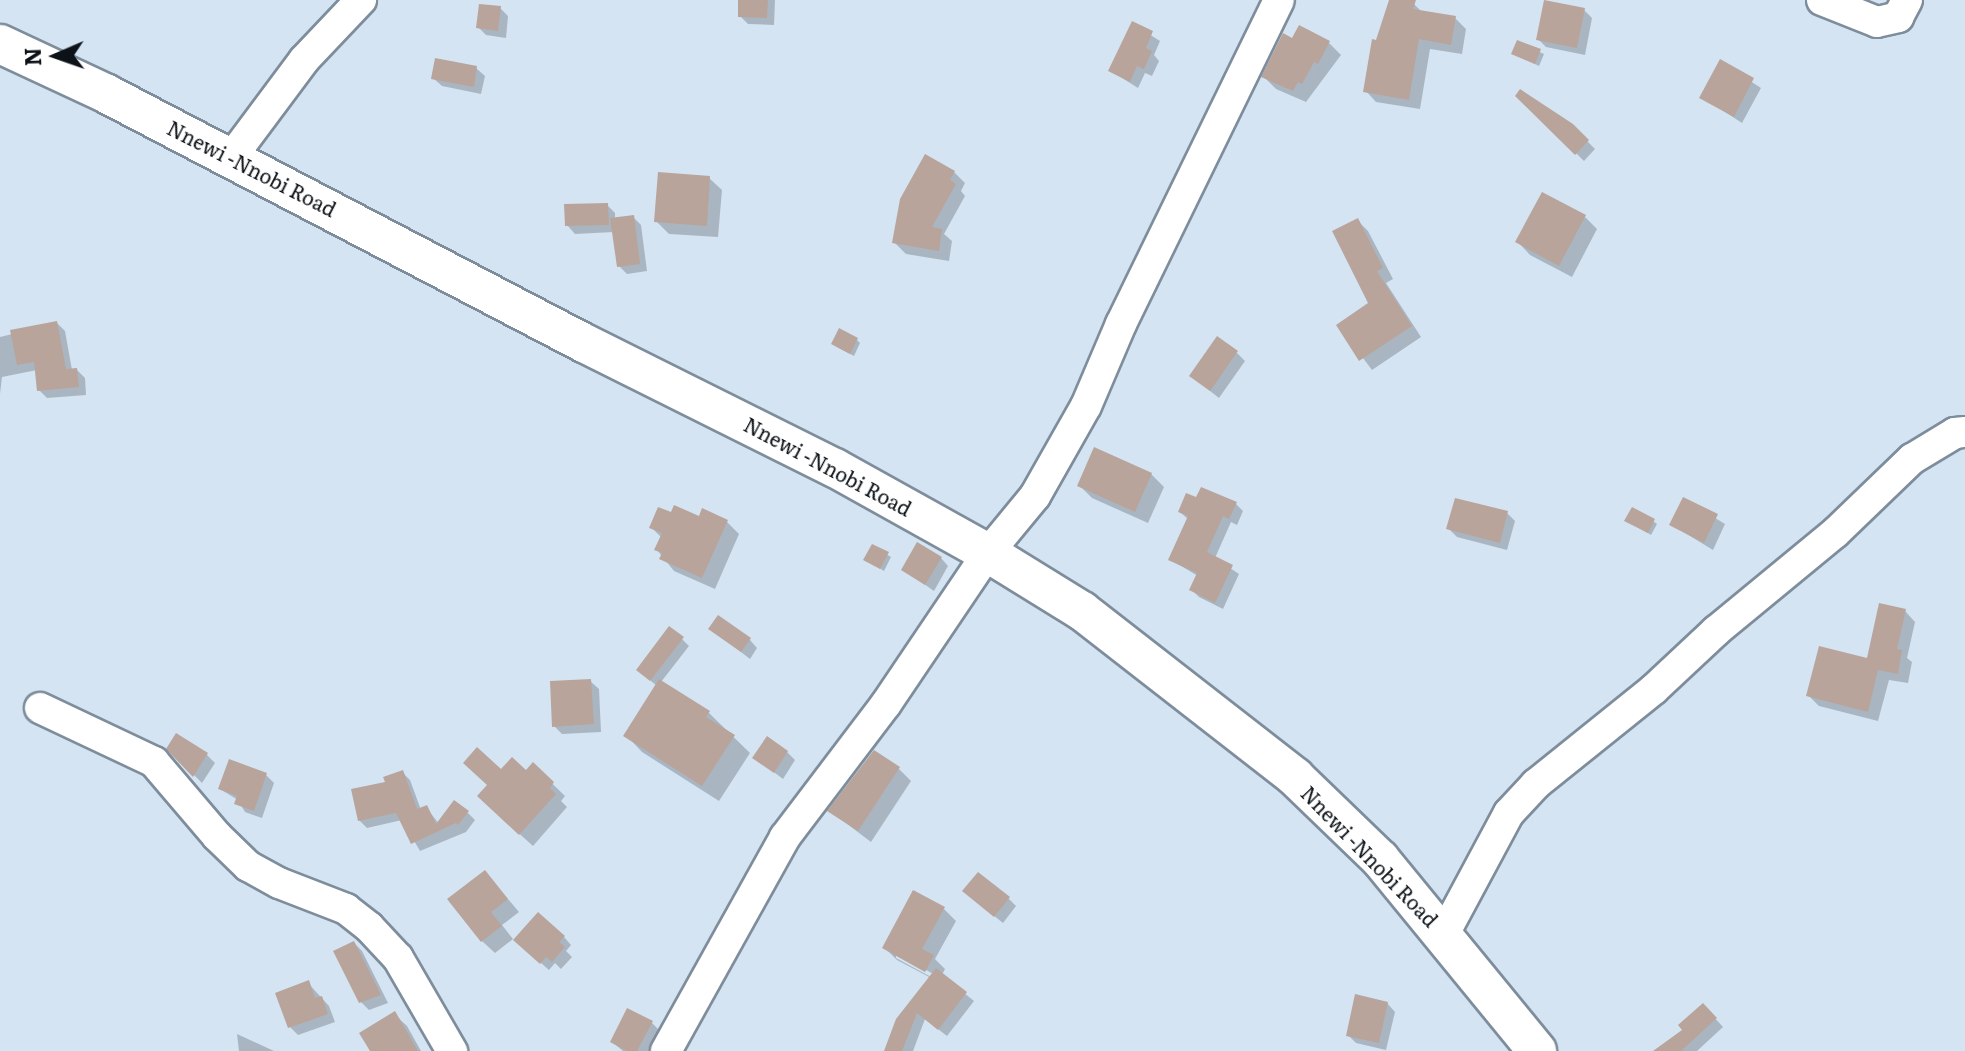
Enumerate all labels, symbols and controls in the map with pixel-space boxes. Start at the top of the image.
north arrow [16,16,96,96]
text: N [15,47,48,67]
street label: Nnewi -Nnobi Road [164,115,340,221]
street label: Nnewi -Nnobi Road [740,412,916,520]
street label: Nnewi -Nnobi Road [1297,781,1443,931]

